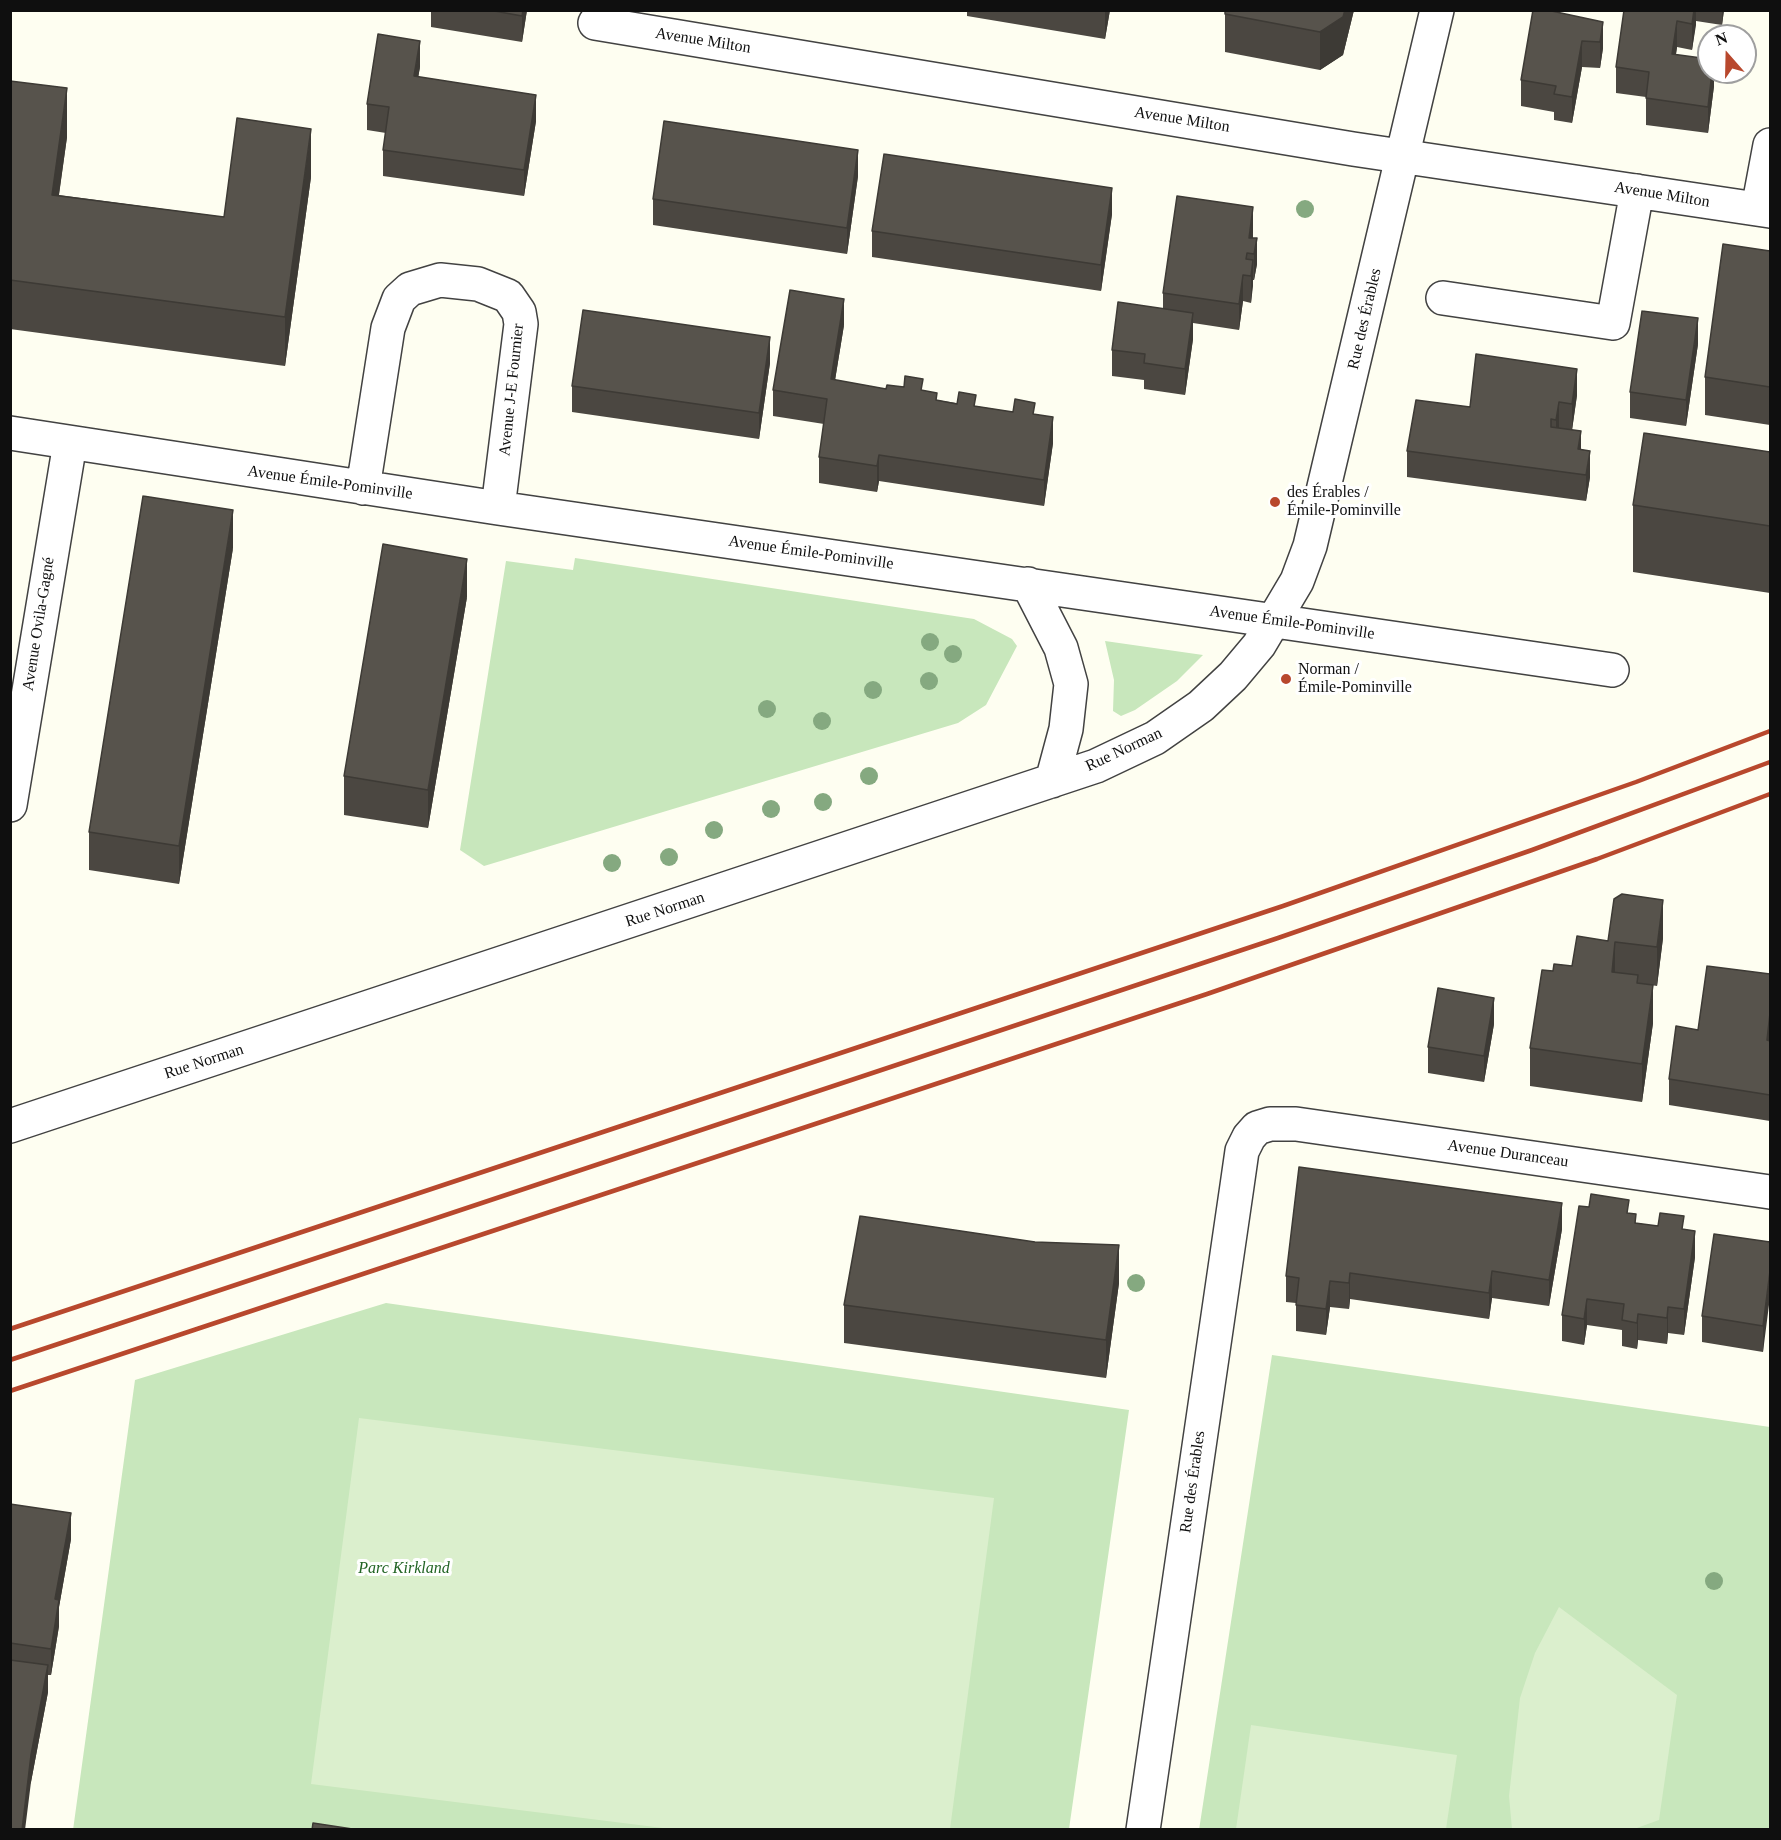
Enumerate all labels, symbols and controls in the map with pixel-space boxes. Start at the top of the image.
street label: Avenue Milton [654,24,752,58]
north arrow [1697,24,1757,84]
text: N [1713,29,1730,48]
street label: Avenue Milton [1133,103,1231,137]
street label: Avenue Milton [1613,178,1711,212]
street label: Rue des Érables [1344,267,1386,371]
street label: Avenue J-E Fournier [496,323,528,457]
street label: Avenue Émile-Pominville [246,462,414,504]
place label: des Érables / Émile-Pominville [1287,483,1401,521]
marker: des Érables / Émile-Pominville [1268,495,1282,509]
street label: Avenue Émile-Pominville [727,532,895,574]
street label: Avenue Ovila-Gagné [19,556,59,692]
street label: Avenue Émile-Pominville [1208,602,1376,644]
place label: Norman / Émile-Pominville [1298,660,1412,698]
marker: Norman / Émile-Pominville [1279,672,1293,686]
street label: Rue Norman [1083,724,1165,776]
street label: Rue Norman [623,888,707,932]
street label: Rue Norman [162,1040,246,1084]
street label: Avenue Duranceau [1446,1136,1570,1172]
street label: Rue des Érables [1176,1430,1210,1534]
park label: Parc Kirkland [358,1559,450,1579]

